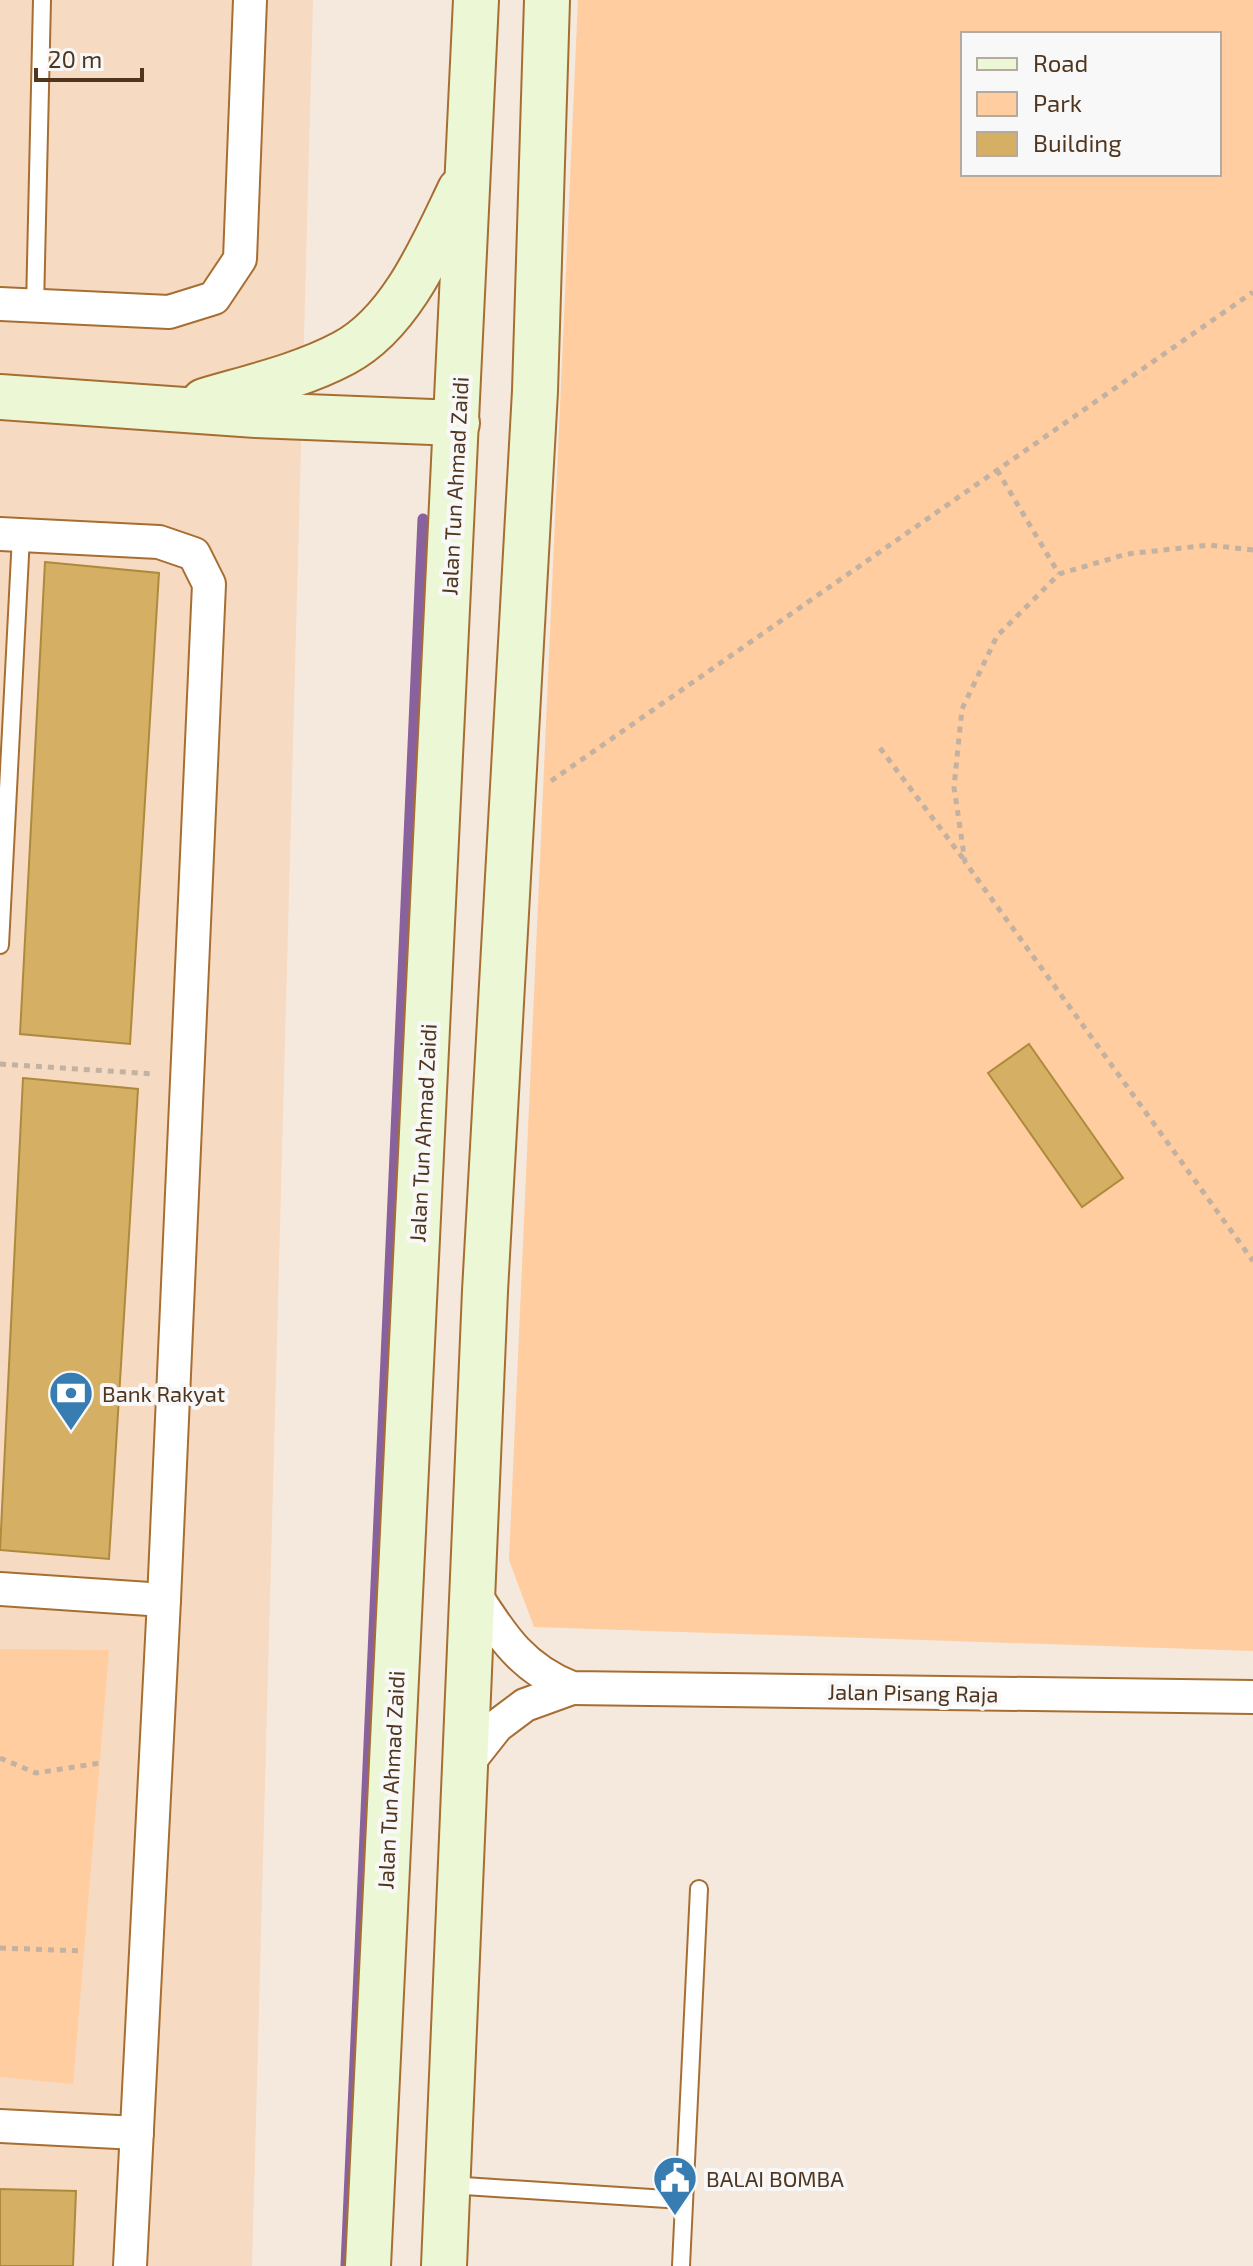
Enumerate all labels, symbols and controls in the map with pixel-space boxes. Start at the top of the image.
scale bar [36,32,142,82]
legend [961,32,1221,176]
text: 20 m [48,44,102,73]
text: Road [1033,48,1088,77]
text: Park [1033,88,1082,117]
text: Building [1033,128,1122,157]
street label: Jalan Tun Ahmad Zaidi [435,376,473,596]
street label: Jalan Tun Ahmad Zaidi [403,1023,441,1243]
bank icon: Bank Rakyat [47,1369,95,1432]
place label: Bank Rakyat [102,1380,225,1406]
street label: Jalan Tun Ahmad Zaidi [371,1670,409,1890]
street label: Jalan Pisang Raja [827,1678,999,1707]
public building icon: BALAI BOMBA [651,2154,699,2217]
place label: BALAI BOMBA [706,2165,844,2191]

